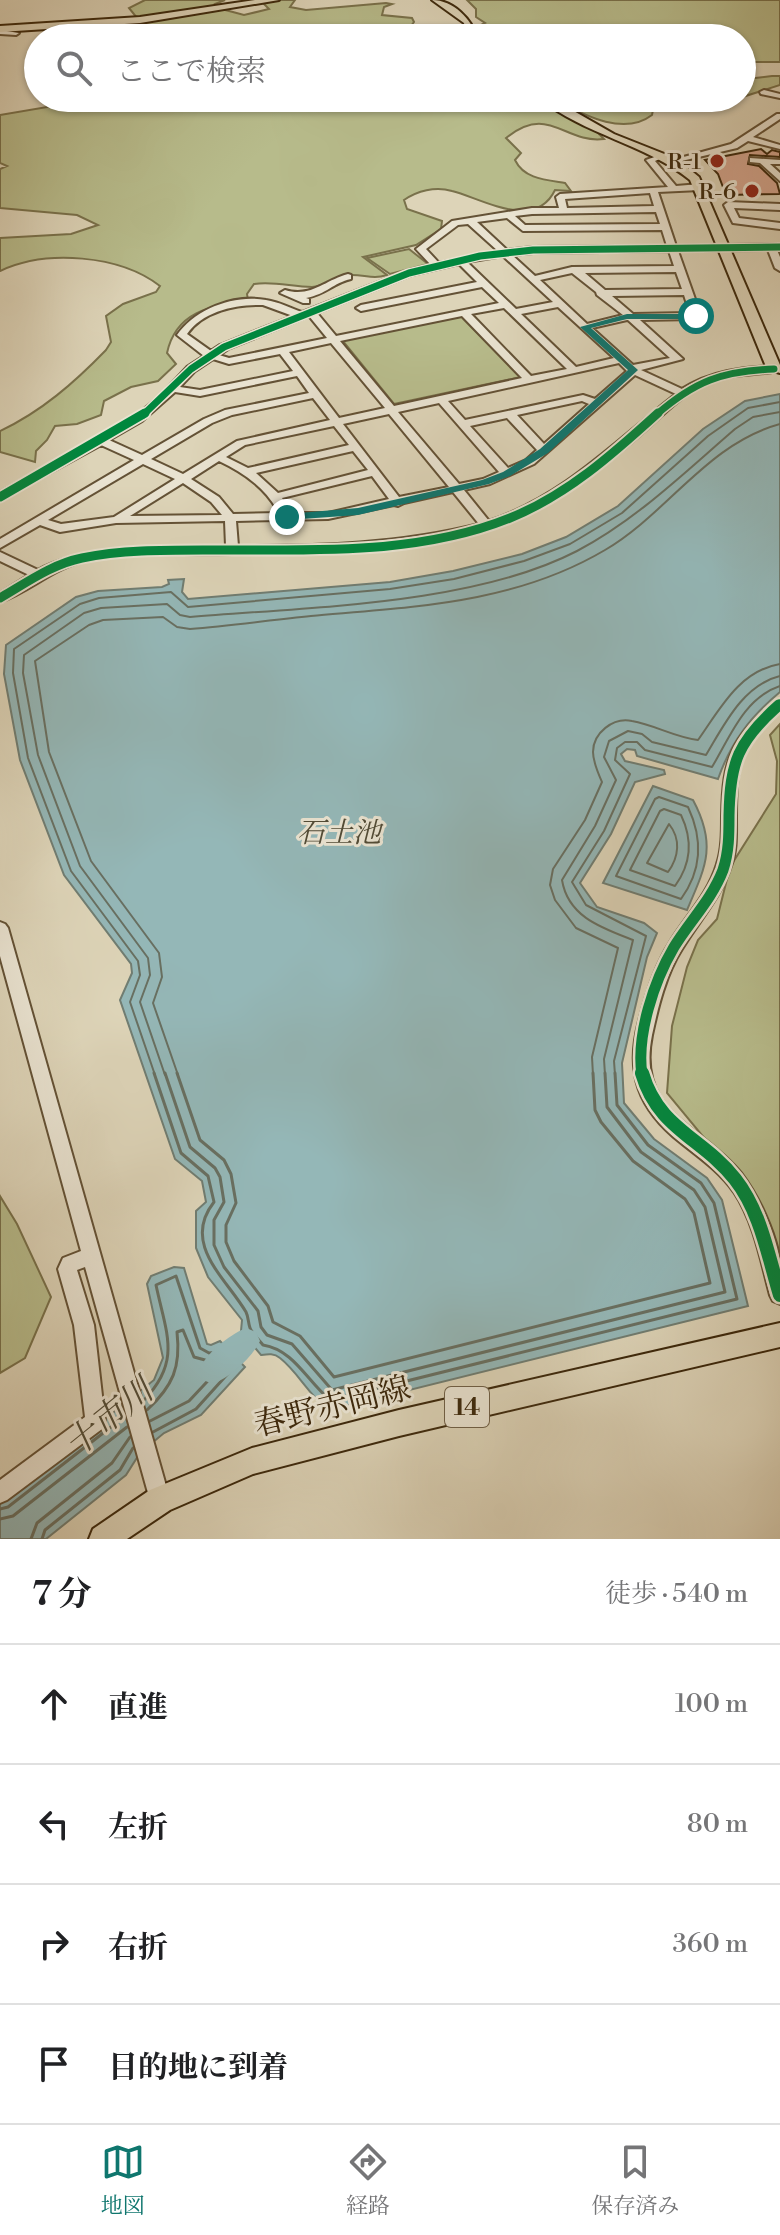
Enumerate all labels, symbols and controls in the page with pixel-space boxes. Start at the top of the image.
search box [24,24,756,112]
icon: search [52,46,96,90]
text: ここで検索 [116,53,266,91]
place label: R-1 [667,149,702,176]
marker: R-1 [708,152,726,170]
place label: R-6 [698,179,736,206]
marker: R-6 [743,182,761,200]
route start [678,298,714,334]
route end [269,499,305,535]
water label: 石土池 [297,816,384,851]
water label: 十市川 [56,1368,165,1467]
street label: 春野赤岡線 [250,1368,415,1446]
road number: 14 [445,1387,489,1427]
text: 7 分 [32,1574,92,1616]
text: 徒歩 · 540 m [605,1578,748,1610]
icon: ahead [32,1682,76,1726]
text: 100 m [675,1688,748,1720]
text: 直進 [108,1689,168,1727]
icon: left [32,1802,76,1846]
text: 80 m [687,1808,748,1840]
text: 左折 [108,1809,168,1847]
icon: right [32,1922,76,1966]
text: 360 m [673,1928,748,1960]
text: 右折 [108,1929,168,1967]
icon: arrive [32,2042,76,2086]
text: 目的地に到着 [108,2049,288,2087]
tab: 地図 [101,2140,145,2220]
tab: 経路 [346,2140,390,2220]
tab: 保存済み [591,2140,679,2220]

